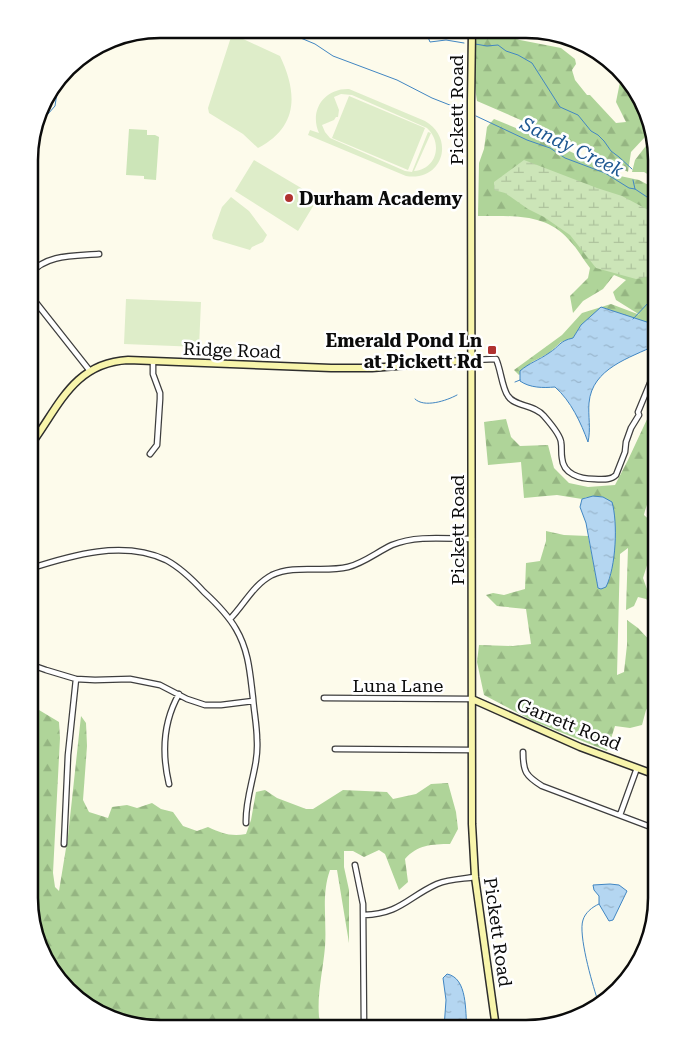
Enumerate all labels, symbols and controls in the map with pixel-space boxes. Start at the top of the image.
street label: Pickett Road [446,54,467,165]
water label: Sandy Creek [516,112,628,182]
place label: Durham Academy [299,188,462,209]
marker: Durham Academy [283,192,295,204]
place label: Emerald Pond Ln at Pickett Rd [326,330,482,372]
street label: Ridge Road [183,338,282,362]
marker: Emerald Pond Ln at Pickett Rd [486,344,498,356]
street label: Pickett Road [447,474,468,585]
street label: Luna Lane [353,675,444,696]
street label: Garrett Road [514,693,625,755]
street label: Pickett Road [480,876,516,989]

